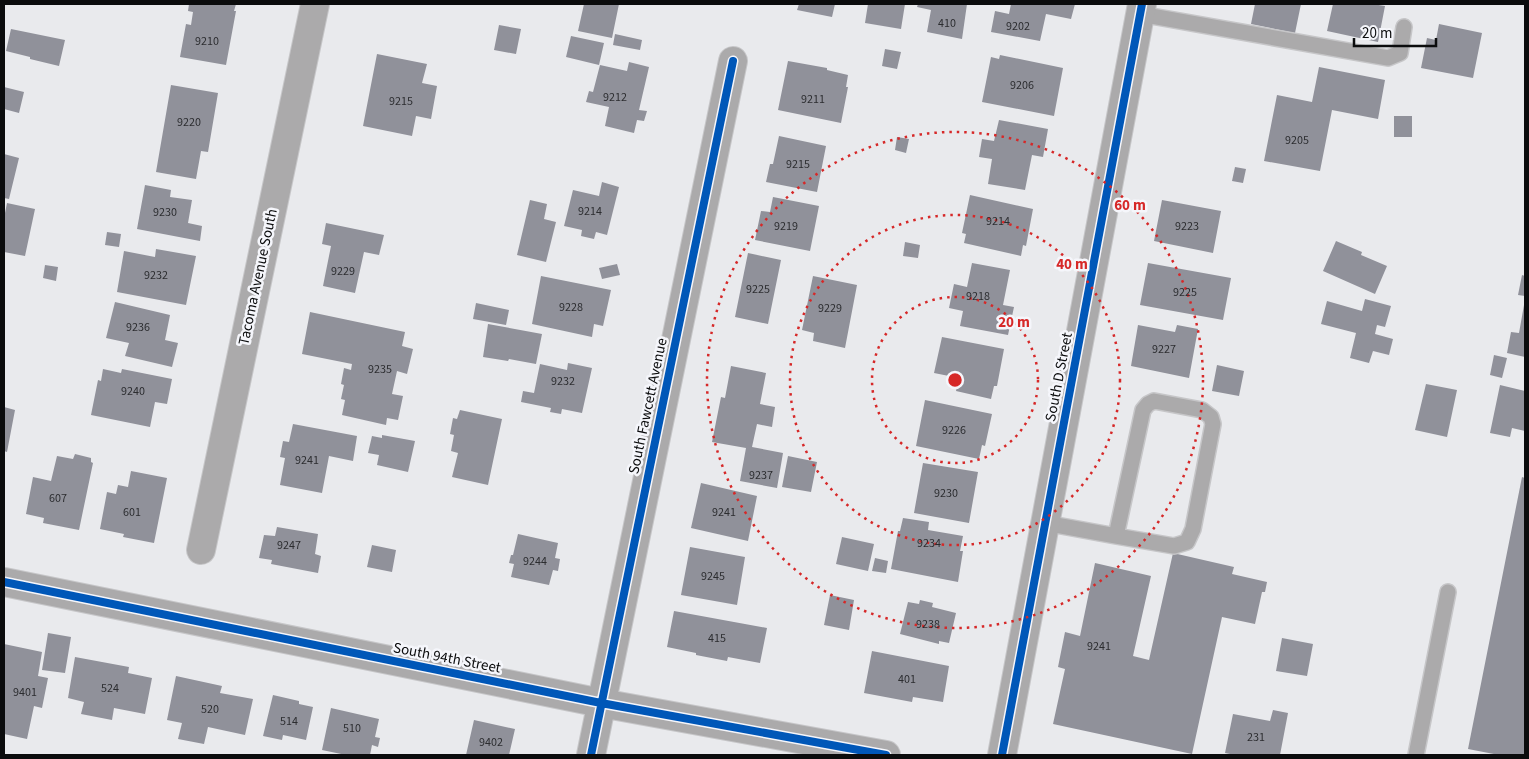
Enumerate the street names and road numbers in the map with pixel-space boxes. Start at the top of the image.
street label: Tacoma Avenue South [233,207,283,347]
street label: South D Street [1040,331,1078,423]
street label: South Fawcett Avenue [623,336,673,476]
street label: South 94th Street [391,637,503,679]

